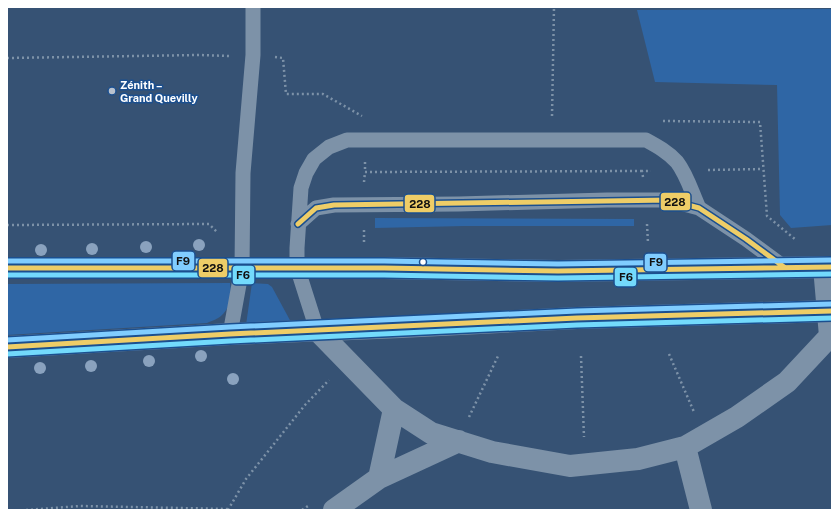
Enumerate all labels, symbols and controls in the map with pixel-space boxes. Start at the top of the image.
place label: Zénith – Grand Quevilly [120,79,198,104]
marker: Zénith – Grand Quevilly [107,86,117,96]
line badge: 228 [660,192,691,211]
line badge: 228 [404,194,435,213]
text: 228 [664,196,686,208]
text: 228 [409,198,431,210]
line badge: F9 [172,251,195,271]
line badge: F9 [644,253,667,272]
text: F9 [176,255,190,267]
text: F9 [649,256,663,268]
unlabelled marker [418,257,428,267]
line badge: 228 [198,258,228,278]
text: 228 [202,262,224,274]
line badge: F6 [232,265,255,285]
line badge: F6 [614,267,637,287]
text: F6 [236,269,250,281]
text: F6 [619,271,633,283]

